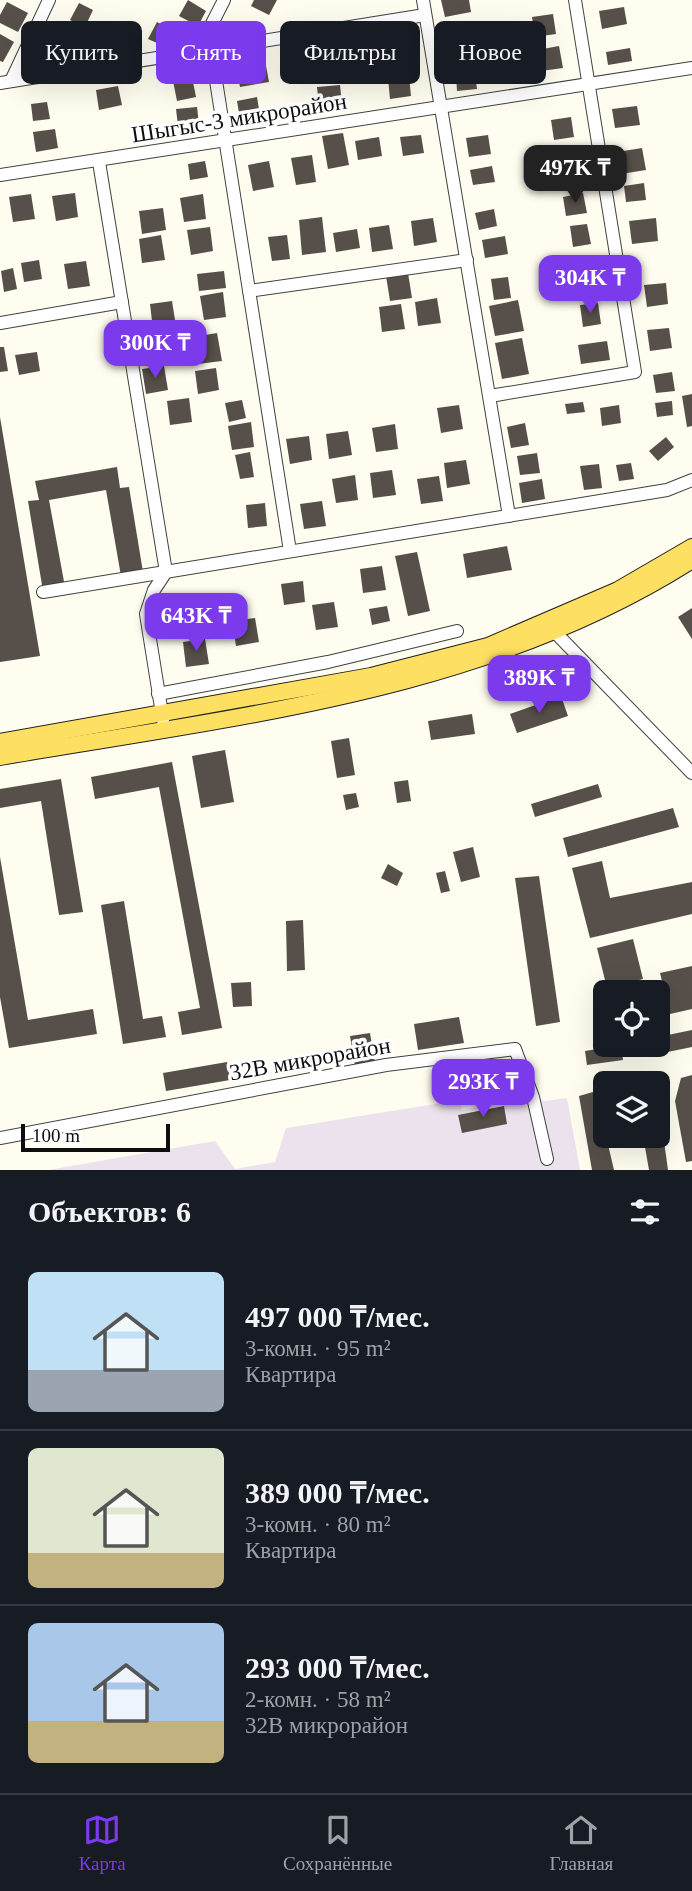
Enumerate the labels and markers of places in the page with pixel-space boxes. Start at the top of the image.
pin: 497K ₸ [518,146,632,205]
pin: 304K ₸ [533,256,647,315]
pin: 300K ₸ [98,320,212,380]
pin: 643K ₸ [139,594,253,653]
pin: 389K ₸ [482,656,596,715]
pin: 293K ₸ [426,1060,540,1119]

